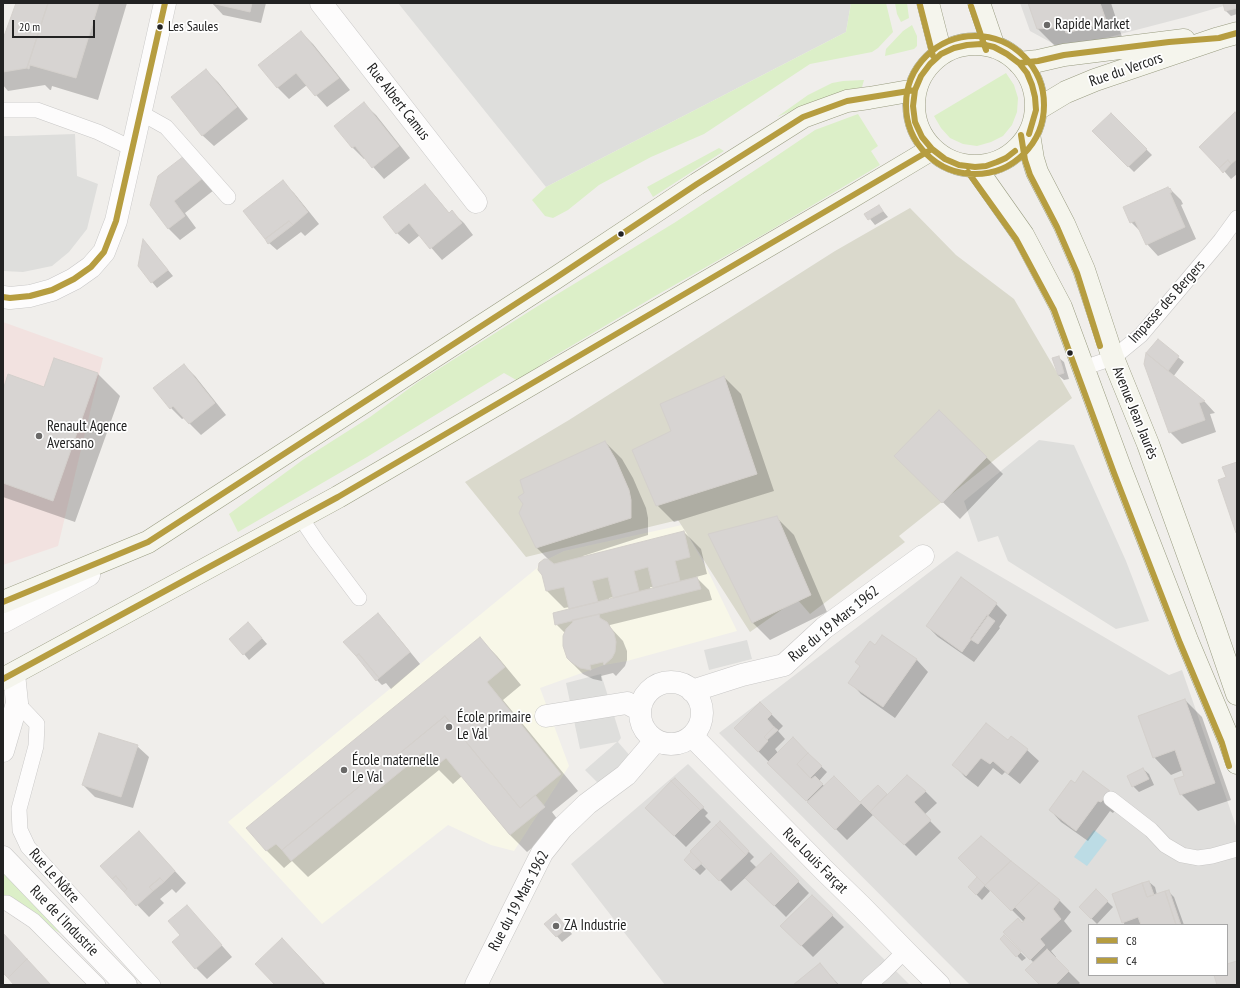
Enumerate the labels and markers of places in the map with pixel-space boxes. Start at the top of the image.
place label: Rapide Market [1055,16,1130,34]
place label: Les Saules [168,19,218,35]
marker: Rapide Market [1042,20,1052,30]
marker: Les Saules [155,22,165,32]
unlabelled marker [616,229,626,239]
unlabelled marker [1065,348,1075,358]
place label: Renault Agence Aversano [47,418,127,453]
marker: Renault Agence Aversano [34,431,44,441]
place label: École primaire Le Val [457,709,531,744]
marker: École primaire Le Val [444,722,454,732]
place label: École maternelle Le Val [352,752,439,787]
marker: École maternelle Le Val [339,765,349,775]
place label: ZA Industrie [564,917,626,935]
marker: ZA Industrie [551,921,561,931]

